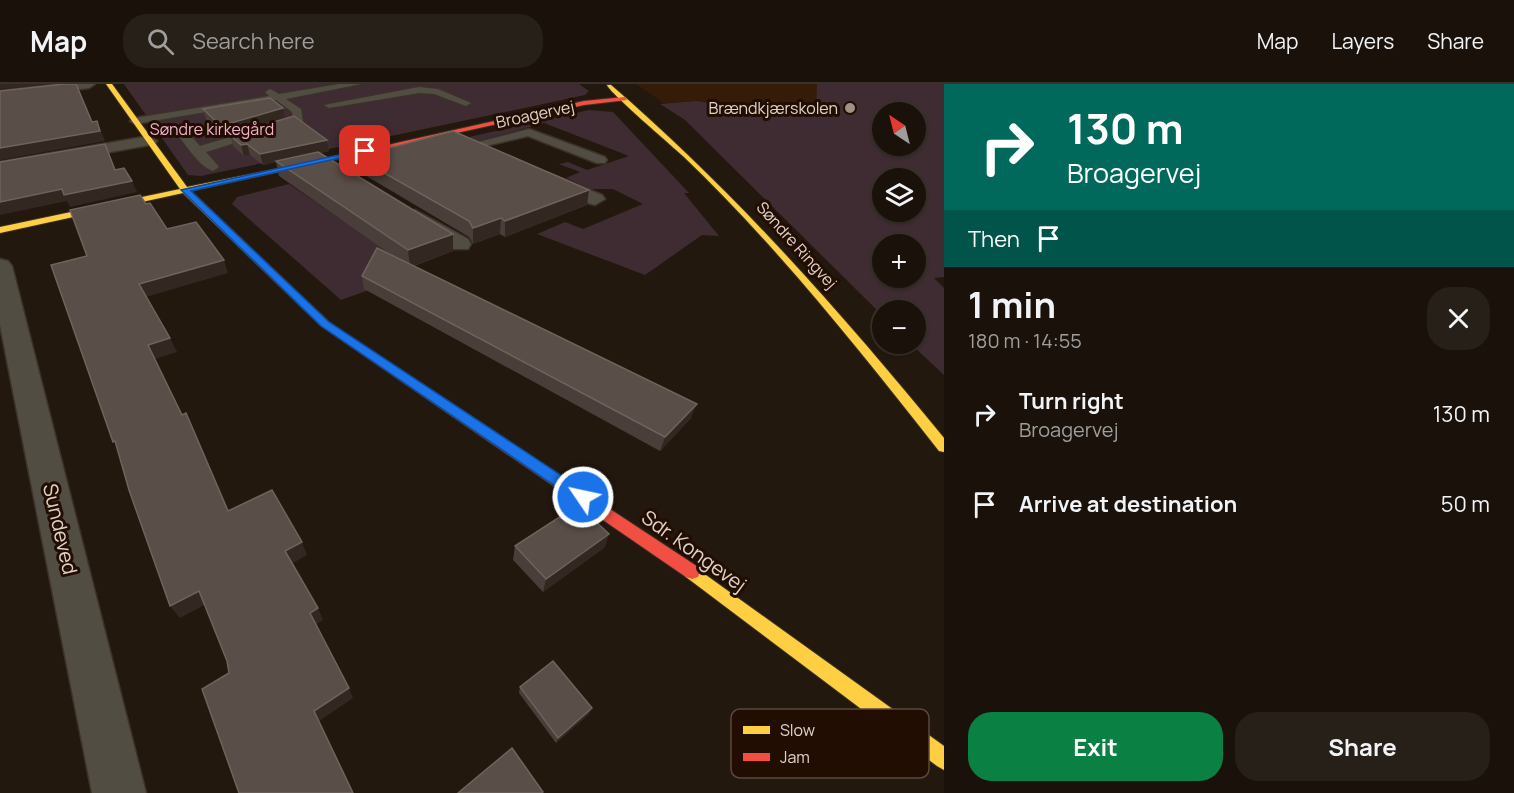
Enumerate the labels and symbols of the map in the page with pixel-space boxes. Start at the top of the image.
street label: Broagervej [494,95,576,133]
place label: Brændkjærskolen [709,97,838,119]
marker: Brændkjærskolen [843,101,857,115]
north arrow [872,102,926,156]
park label: Søndre kirkegård [150,118,274,140]
pin [339,125,390,176]
street label: Søndre Ringvej [752,197,842,293]
position arrow [551,465,615,529]
street label: Sundeved [37,481,84,577]
street label: Sdr. Kongevej [637,503,752,598]
legend [731,709,929,778]
text: Slow [780,719,815,741]
text: Jam [780,746,810,768]

